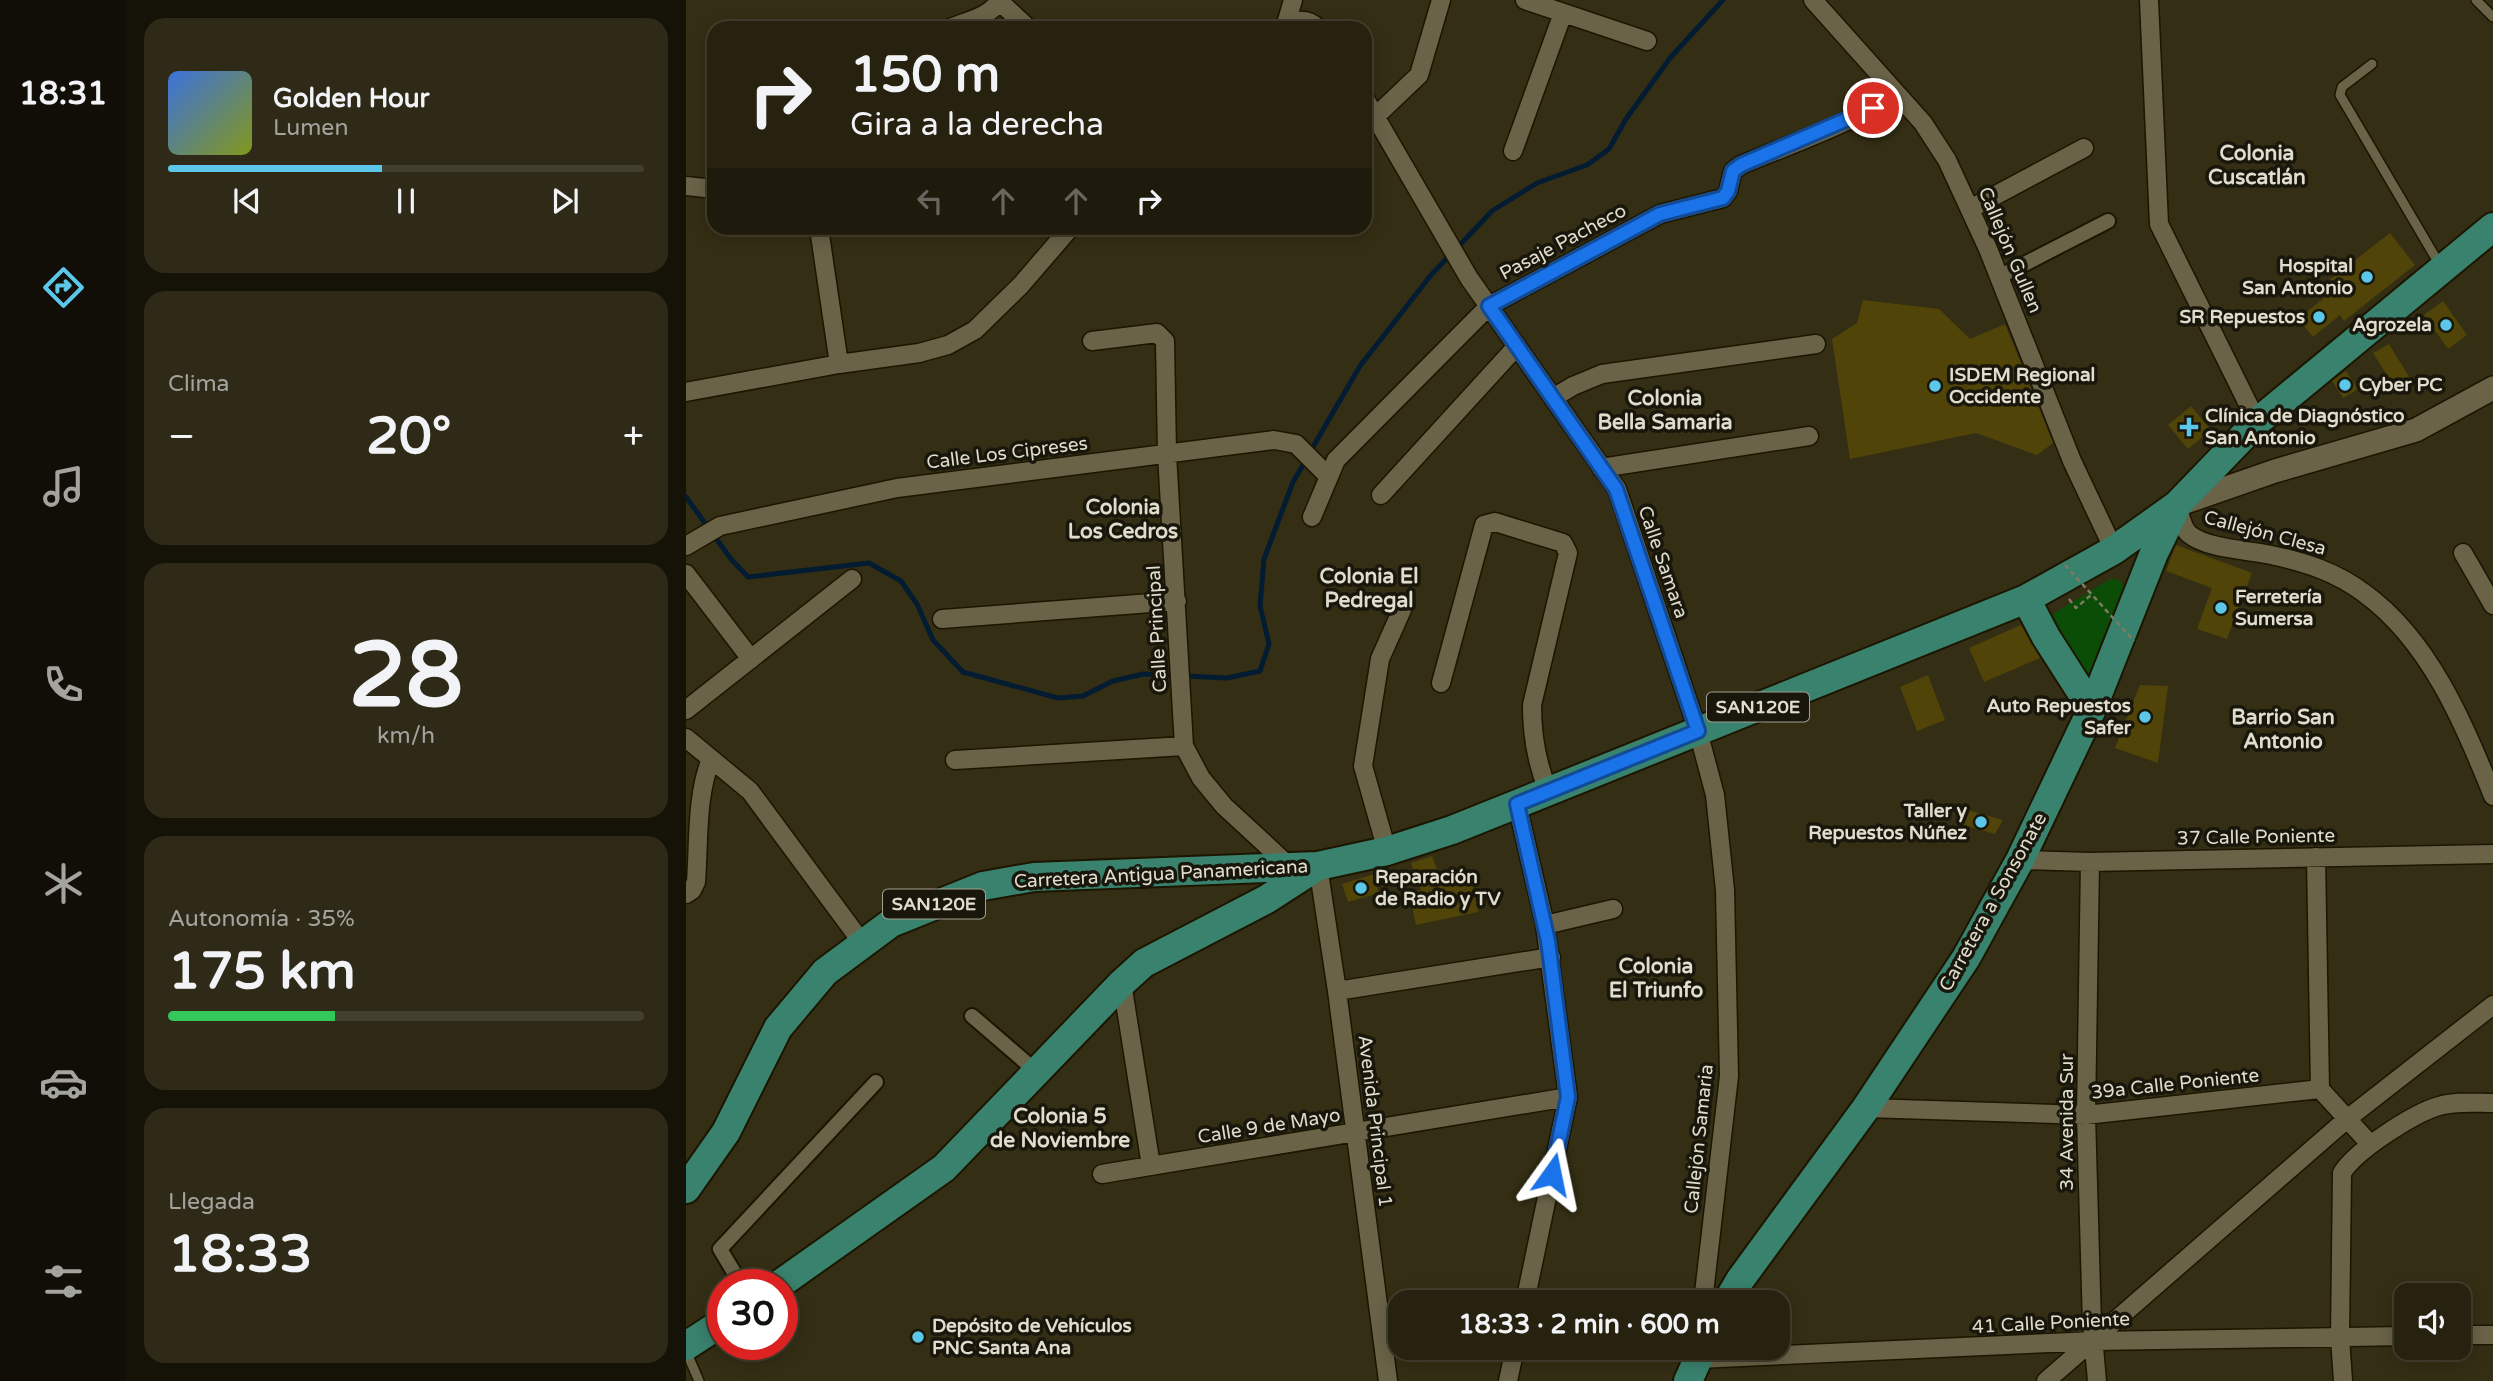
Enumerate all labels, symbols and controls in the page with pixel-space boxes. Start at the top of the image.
text: 150 m [850,46,1000,105]
icon: right [735,49,826,140]
text: 18:31 [19,75,107,113]
pin [1843,78,1903,138]
text: Golden Hour [273,83,430,114]
icon: arrive [1854,89,1892,127]
text: Gira a la derecha [850,106,1104,144]
text: Lumen [273,114,348,142]
district label: Colonia Cuscatlán [2208,141,2306,190]
icon: previous [228,182,266,220]
icon: pause [387,182,425,220]
icon: next [546,182,584,220]
icon: left [911,182,949,220]
icon: ahead [984,182,1022,220]
icon: ahead [1057,182,1095,220]
icon: right [1130,182,1168,220]
street label: Callejón Gullen [1974,184,2046,316]
street label: Pasaje Pacheco [1496,199,1630,285]
place label: Hospital San Antonio [2242,255,2353,299]
icon: directions [39,263,88,312]
marker: Hospital San Antonio [2359,269,2375,285]
place label: SR Repuestos [2179,306,2305,329]
marker: SR Repuestos [2311,309,2327,325]
place label: Agrozela [2352,314,2432,337]
marker: Agrozela [2438,317,2454,333]
place label: ISDEM Regional Occidente [1949,364,2095,408]
text: Clima [168,370,229,398]
place label: Cyber PC [2359,374,2442,397]
marker: Cyber PC [2337,377,2353,393]
marker: ISDEM Regional Occidente [1927,378,1943,394]
district label: Colonia Bella Samaria [1598,386,1732,435]
text: 20° [366,405,451,468]
place label: Clínica de Diagnóstico San Antonio [2205,405,2405,449]
text: − [168,414,195,460]
text: + [623,414,644,460]
marker: Clínica de Diagnóstico San Antonio [2179,417,2199,437]
street label: Calle Los Cipreses [925,432,1089,474]
icon: music [39,462,88,511]
district label: Colonia Los Cedros [1068,495,1178,544]
street label: Calle Samara [1633,503,1693,621]
street label: Callejón Clesa [2202,506,2328,560]
district label: Colonia El Pedregal [1320,564,1418,613]
street label: Calle Principal [1143,565,1171,693]
place label: Ferretería Sumersa [2235,586,2322,630]
marker: Ferretería Sumersa [2213,600,2229,616]
text: 28 [349,621,463,731]
icon: phone [39,660,88,709]
road number: SAN120E [1707,692,1809,722]
place label: Auto Repuestos Safer [1986,695,2132,739]
district label: Barrio San Antonio [2231,705,2335,754]
marker: Auto Repuestos Safer [2137,709,2153,725]
text: km/h [377,722,435,750]
place label: Taller y Repuestos Núñez [1808,800,1968,845]
street label: Carretera a Sonsonate [1935,809,2051,995]
marker: Taller y Repuestos Núñez [1973,814,1989,830]
street label: 37 Calle Poniente [2177,825,2335,849]
street label: Carretera Antigua Panamericana [1013,855,1309,893]
icon: climate [39,859,88,908]
place label: Reparación de Radio y TV [1375,866,1502,911]
marker: Reparación de Radio y TV [1353,880,1369,896]
road number: SAN120E [883,890,985,918]
text: Autonomía · 35% [168,905,355,933]
text: 175 km [168,940,356,1003]
district label: Colonia El Triunfo [1609,954,1703,1003]
street label: Avenida Principal 1 [1354,1034,1396,1208]
street label: 34 Avenida Sur [2056,1053,2078,1191]
icon: car [39,1058,88,1107]
street label: Callejón Samaria [1680,1063,1718,1215]
street label: 39a Calle Poniente [2090,1064,2260,1104]
district label: Colonia 5 de Noviembre [990,1104,1130,1153]
street label: Calle 9 de Mayo [1196,1104,1342,1148]
position arrow [1515,1137,1589,1211]
text: Llegada [168,1188,255,1216]
text: 18:33 [168,1223,312,1286]
icon: filters [39,1257,88,1306]
speed limit sign: 30 [707,1269,798,1360]
map controls [2394,1283,2471,1360]
button: sound [2394,1283,2471,1360]
street label: 41 Calle Poniente [1971,1308,2131,1338]
text: 18:33 · 2 min · 600 m [1458,1309,1720,1340]
place label: Depósito de Vehículos PNC Santa Ana [932,1315,1132,1359]
marker: Depósito de Vehículos PNC Santa Ana [910,1329,926,1345]

